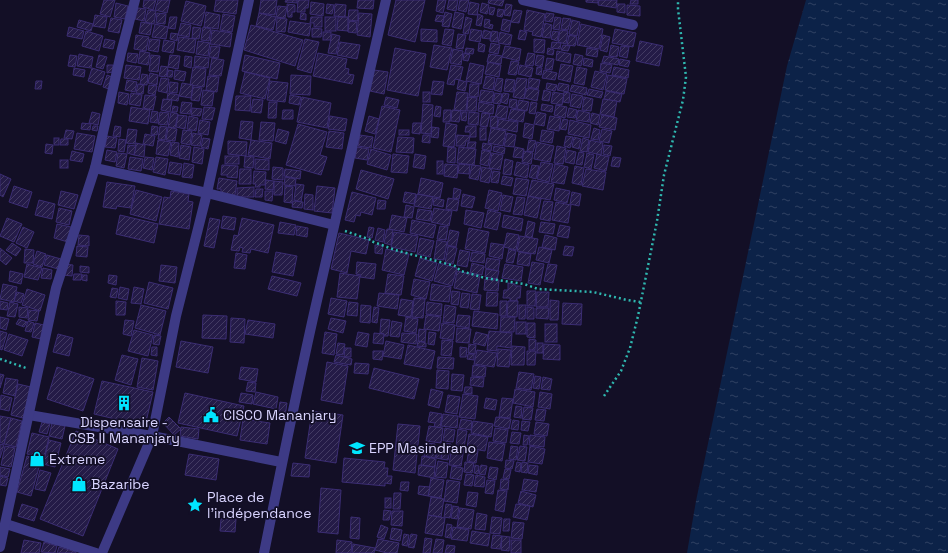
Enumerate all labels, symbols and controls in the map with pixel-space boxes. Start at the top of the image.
building icon: Dispensaire - CSB II Mananjary [115,394,133,412]
public building icon: CISCO Mananjary [202,406,220,424]
place label: CISCO Mananjary [223,406,337,424]
place label: Dispensaire - CSB II Mananjary [68,413,180,447]
school or university icon: EPP Masindrano [348,439,366,457]
place label: EPP Masindrano [369,439,476,457]
shop icon: Extreme [28,450,46,468]
place label: Extreme [49,450,105,468]
shop icon: Bazaribe [70,475,88,493]
place label: Bazaribe [91,475,150,493]
place label: Place de l'indépendance [207,488,311,522]
place icon: Place de l'indépendance [186,496,204,514]

